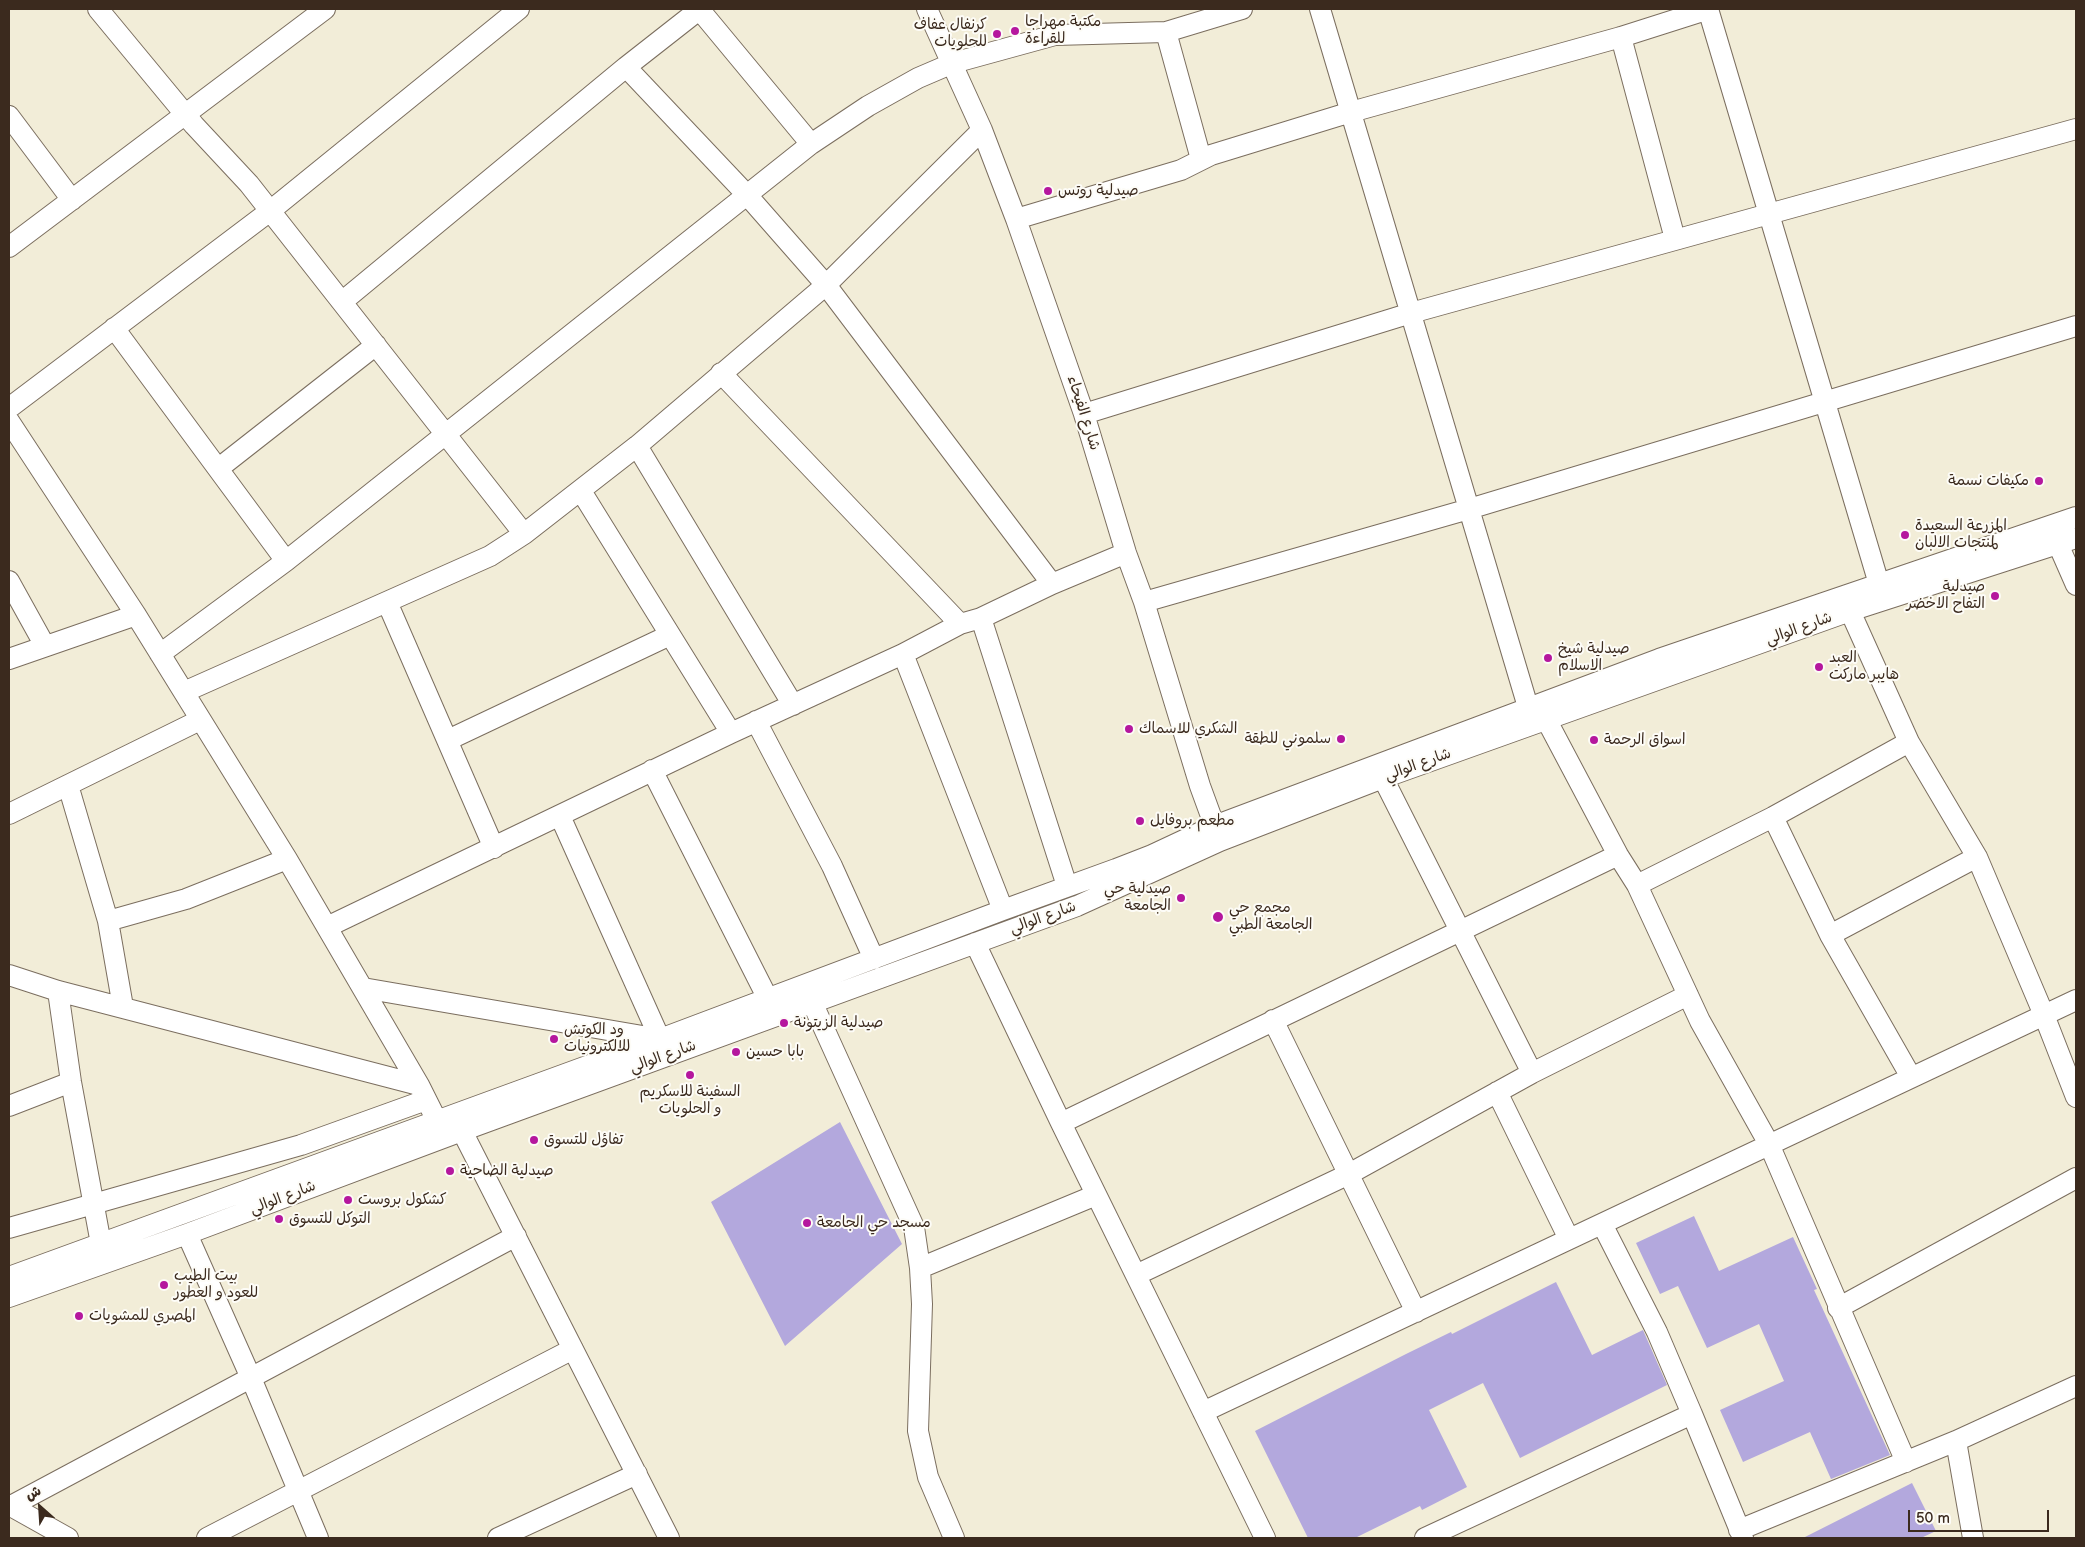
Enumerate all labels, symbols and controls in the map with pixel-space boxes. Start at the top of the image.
place label: مكتبة مهراجا للقراءة [1025,13,1101,48]
place label: كرنفال عفاف للحلويات [914,16,987,51]
marker: مكتبة مهراجا للقراءة [1009,25,1021,37]
marker: كرنفال عفاف للحلويات [991,28,1003,40]
place label: صيدلية روتس [1058,182,1139,200]
marker: صيدلية روتس [1042,185,1054,197]
street label: شارع الفيحاء [1062,373,1104,453]
place label: مكيفات نسمة [1948,472,2029,490]
marker: مكيفات نسمة [2033,475,2045,487]
place label: المزرعة السعيدة لمنتجات الالبان [1915,517,2007,552]
marker: المزرعة السعيدة لمنتجات الالبان [1899,529,1911,541]
place label: صيدلية التفاح الاخضر [1907,578,1985,613]
marker: صيدلية التفاح الاخضر [1989,590,2001,602]
street label: شارع الوالي [1763,609,1835,649]
place label: صيدلية شيخ الاسلام [1558,640,1630,675]
place label: العبد هايبر ماركت [1829,649,1899,684]
marker: صيدلية شيخ الاسلام [1542,652,1554,664]
marker: العبد هايبر ماركت [1813,661,1825,673]
place label: الشكري للاسماك [1139,720,1237,738]
marker: الشكري للاسماك [1123,723,1135,735]
place label: سلموني للطقة [1245,730,1331,748]
place label: اسواق الرحمة [1604,731,1685,749]
marker: سلموني للطقة [1335,733,1347,745]
marker: اسواق الرحمة [1588,734,1600,746]
street label: شارع الوالي [1382,745,1454,785]
place label: مطعم بروفايل [1150,812,1235,830]
marker: مطعم بروفايل [1134,815,1146,827]
place label: صيدلية حي الجامعة [1104,880,1171,915]
marker: صيدلية حي الجامعة [1175,892,1187,904]
street label: شارع الوالي [1007,898,1079,938]
place label: مجمع حي الجامعة الطبي [1229,899,1313,934]
marker: مجمع حي الجامعة الطبي [1211,910,1225,924]
place label: صيدلية الزيتونة [794,1014,883,1032]
marker: صيدلية الزيتونة [778,1017,790,1029]
place label: ود الكوتش للالكترونيات [564,1021,630,1056]
marker: ود الكوتش للالكترونيات [548,1033,560,1045]
street label: شارع الوالي [627,1037,699,1077]
place label: بابا حسين [746,1043,804,1061]
marker: بابا حسين [730,1046,742,1058]
marker: السفينة للاسكريم و الحلويات [684,1069,696,1081]
place label: السفينة للاسكريم و الحلويات [639,1083,741,1118]
place label: تفاؤل للتسوق [544,1131,623,1149]
marker: تفاؤل للتسوق [528,1134,540,1146]
place label: صيدلية الضاحية [460,1162,554,1180]
marker: صيدلية الضاحية [444,1165,456,1177]
street label: شارع الوالي [247,1177,319,1219]
place label: كشكول بروست [358,1191,447,1209]
marker: كشكول بروست [342,1194,354,1206]
place label: التوكل للتسوق [289,1210,371,1228]
marker: التوكل للتسوق [273,1213,285,1225]
place label: مسجد حي الجامعة [817,1214,931,1232]
marker: مسجد حي الجامعة [801,1217,813,1229]
place label: بيت الطيب للعود و العطور [174,1267,258,1302]
marker: بيت الطيب للعود و العطور [158,1279,170,1291]
place label: المصري للمشويات [89,1307,196,1325]
marker: المصري للمشويات [73,1310,85,1322]
north arrow [15,1482,65,1532]
text: ش [23,1482,44,1504]
scale bar [1910,1500,2051,1532]
text: 50 m [1916,1509,1950,1528]

